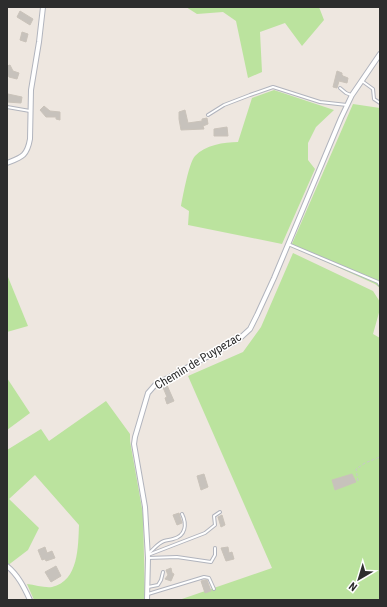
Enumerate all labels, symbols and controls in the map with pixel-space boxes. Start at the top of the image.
street label: Chemin de Puypezac [152,329,244,392]
north arrow [339,559,379,599]
text: N [346,579,360,594]

